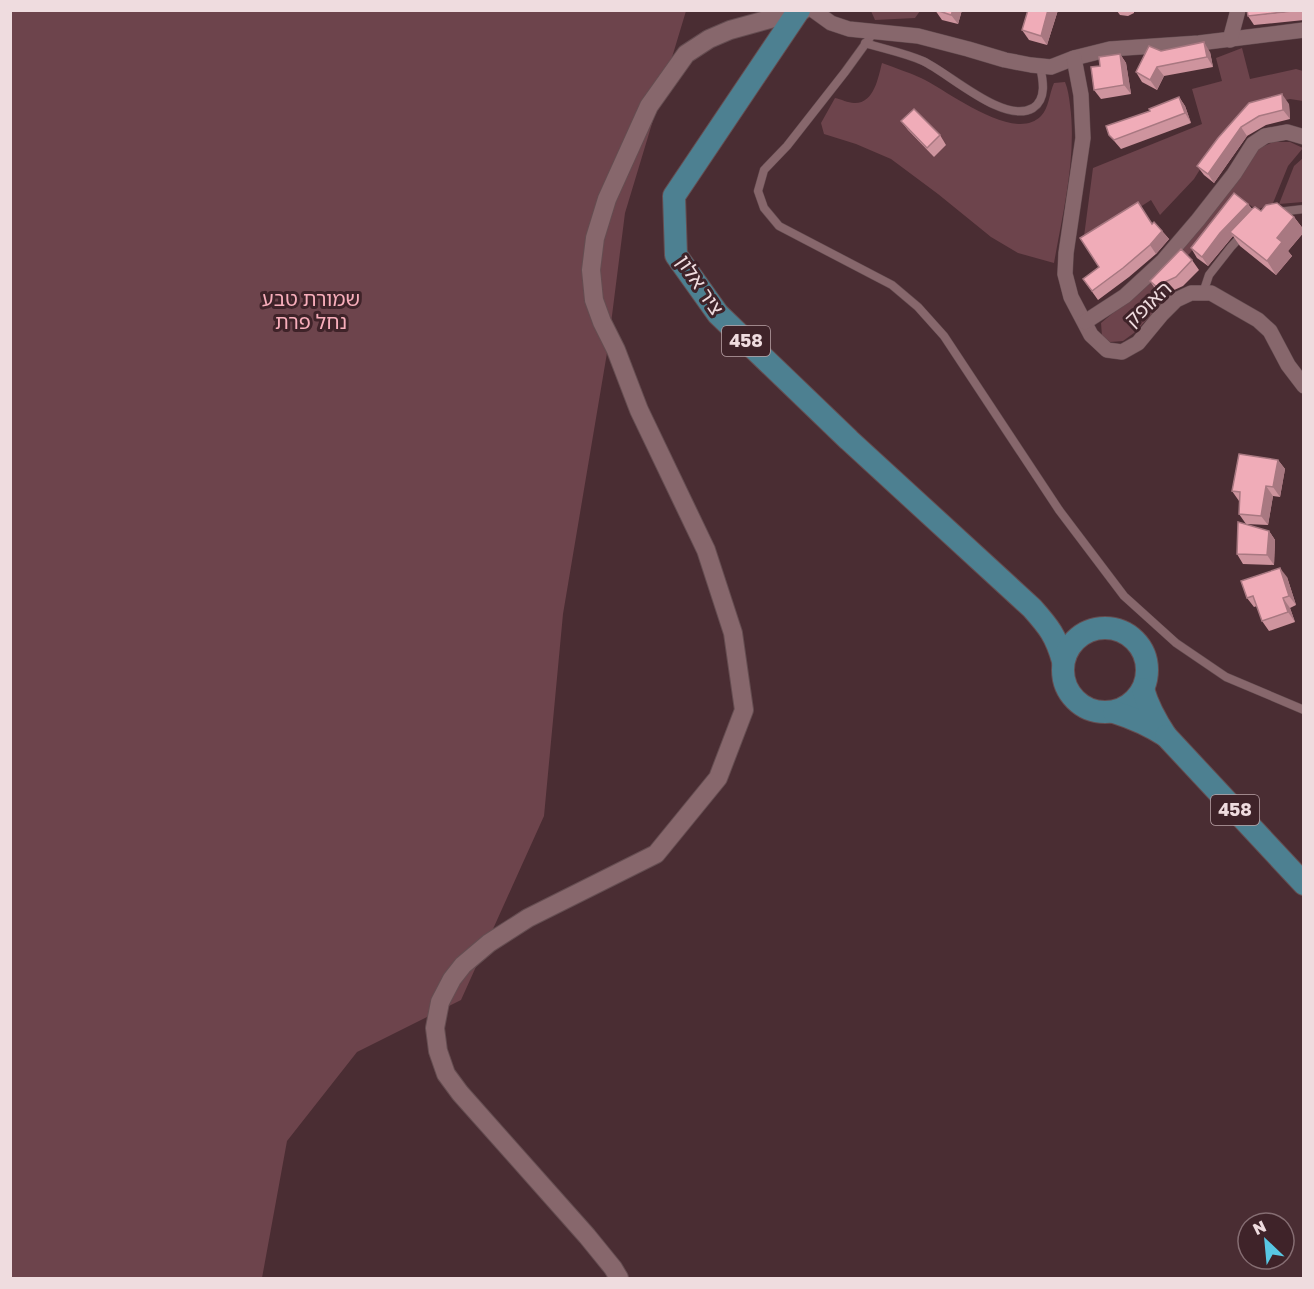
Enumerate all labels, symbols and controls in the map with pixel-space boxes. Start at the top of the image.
street label: ציר אלון [672,250,730,319]
street label: האופק [1119,276,1176,331]
park label: שמורת טבע נחל פרת [262,286,360,333]
road number: 458 [722,326,770,356]
road number: 458 [1211,795,1259,825]
north arrow [1236,1211,1296,1271]
text: N [1250,1216,1269,1239]

